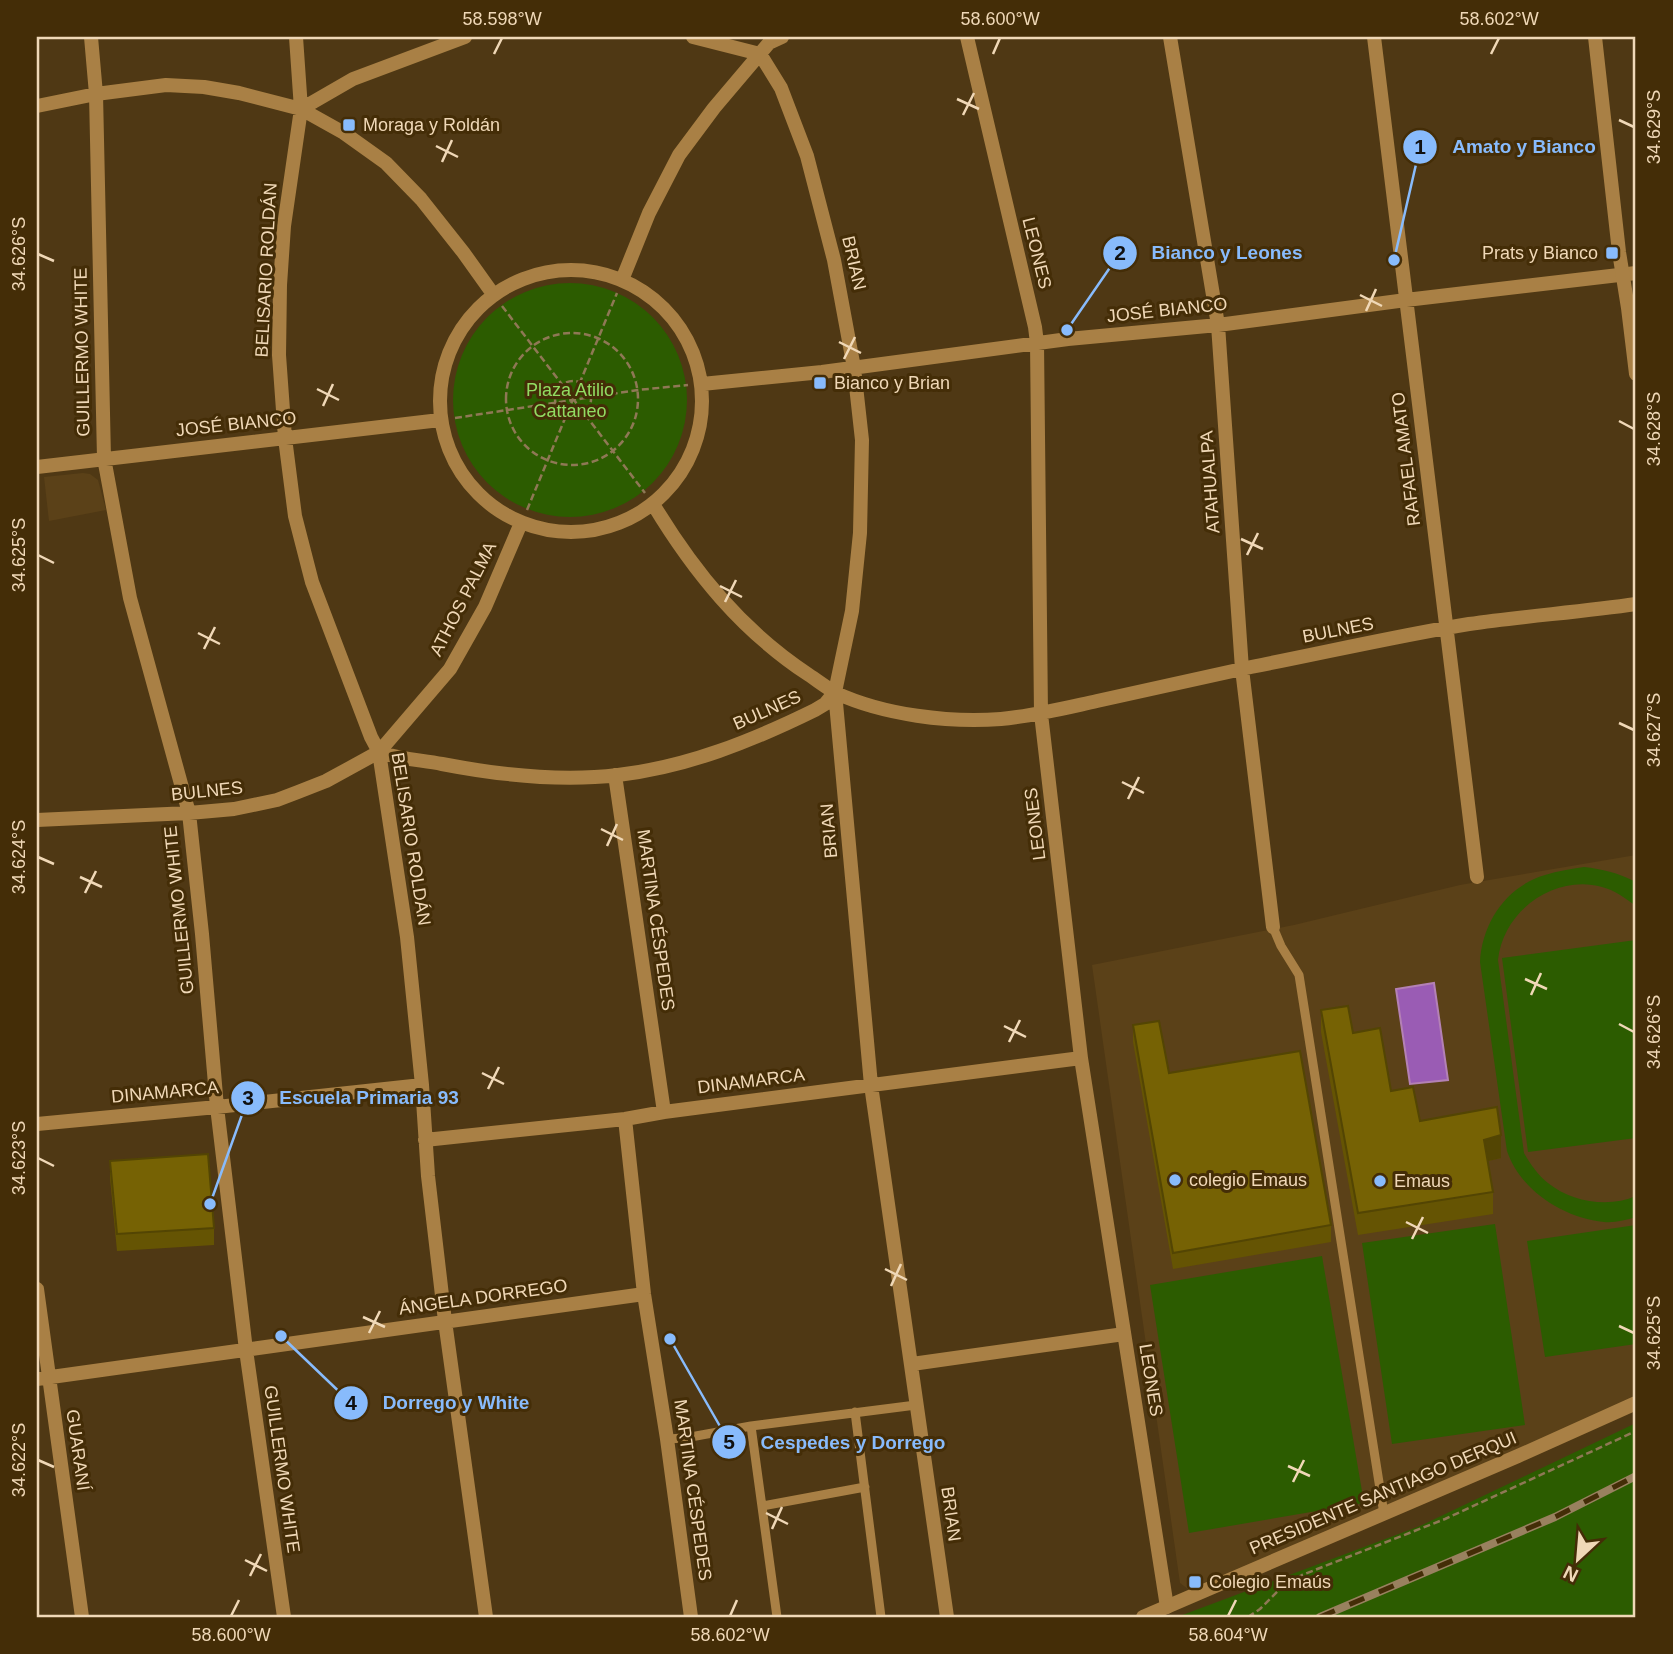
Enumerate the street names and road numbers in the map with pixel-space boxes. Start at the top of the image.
street label: BELISARIO ROLDÁN [251,182,281,358]
street label: LEONES [1018,215,1056,291]
street label: BRIAN [838,234,870,292]
street label: GUILLERMO WHITE [71,267,93,437]
street label: JOSÉ BIANCO [1106,294,1228,326]
street label: RAFAEL AMATO [1388,391,1424,527]
street label: JOSÉ BIANCO [175,408,297,440]
street label: ATAHUALPA [1196,430,1224,534]
street label: ATHOS PALMA [426,539,500,659]
street label: BULNES [1301,613,1375,647]
street label: BULNES [730,686,804,734]
street label: BELISARIO ROLDÁN [387,751,435,927]
street label: BULNES [170,777,244,805]
street label: LEONES [1021,787,1049,861]
street label: BRIAN [817,803,841,859]
street label: GUILLERMO WHITE [160,825,198,995]
street label: MARTINA CÉSPEDES [633,828,679,1012]
street label: DINAMARCA [696,1064,806,1098]
street label: DINAMARCA [110,1077,220,1107]
street label: ÁNGELA DORREGO [397,1275,569,1319]
street label: LEONES [1135,1342,1167,1418]
street label: GUILLERMO WHITE [260,1384,304,1554]
street label: MARTINA CÉSPEDES [670,1398,716,1582]
street label: GUARANÍ [62,1408,94,1492]
street label: PRESIDENTE SANTIAGO DERQUI [1247,1428,1519,1558]
street label: BRIAN [937,1485,965,1543]

